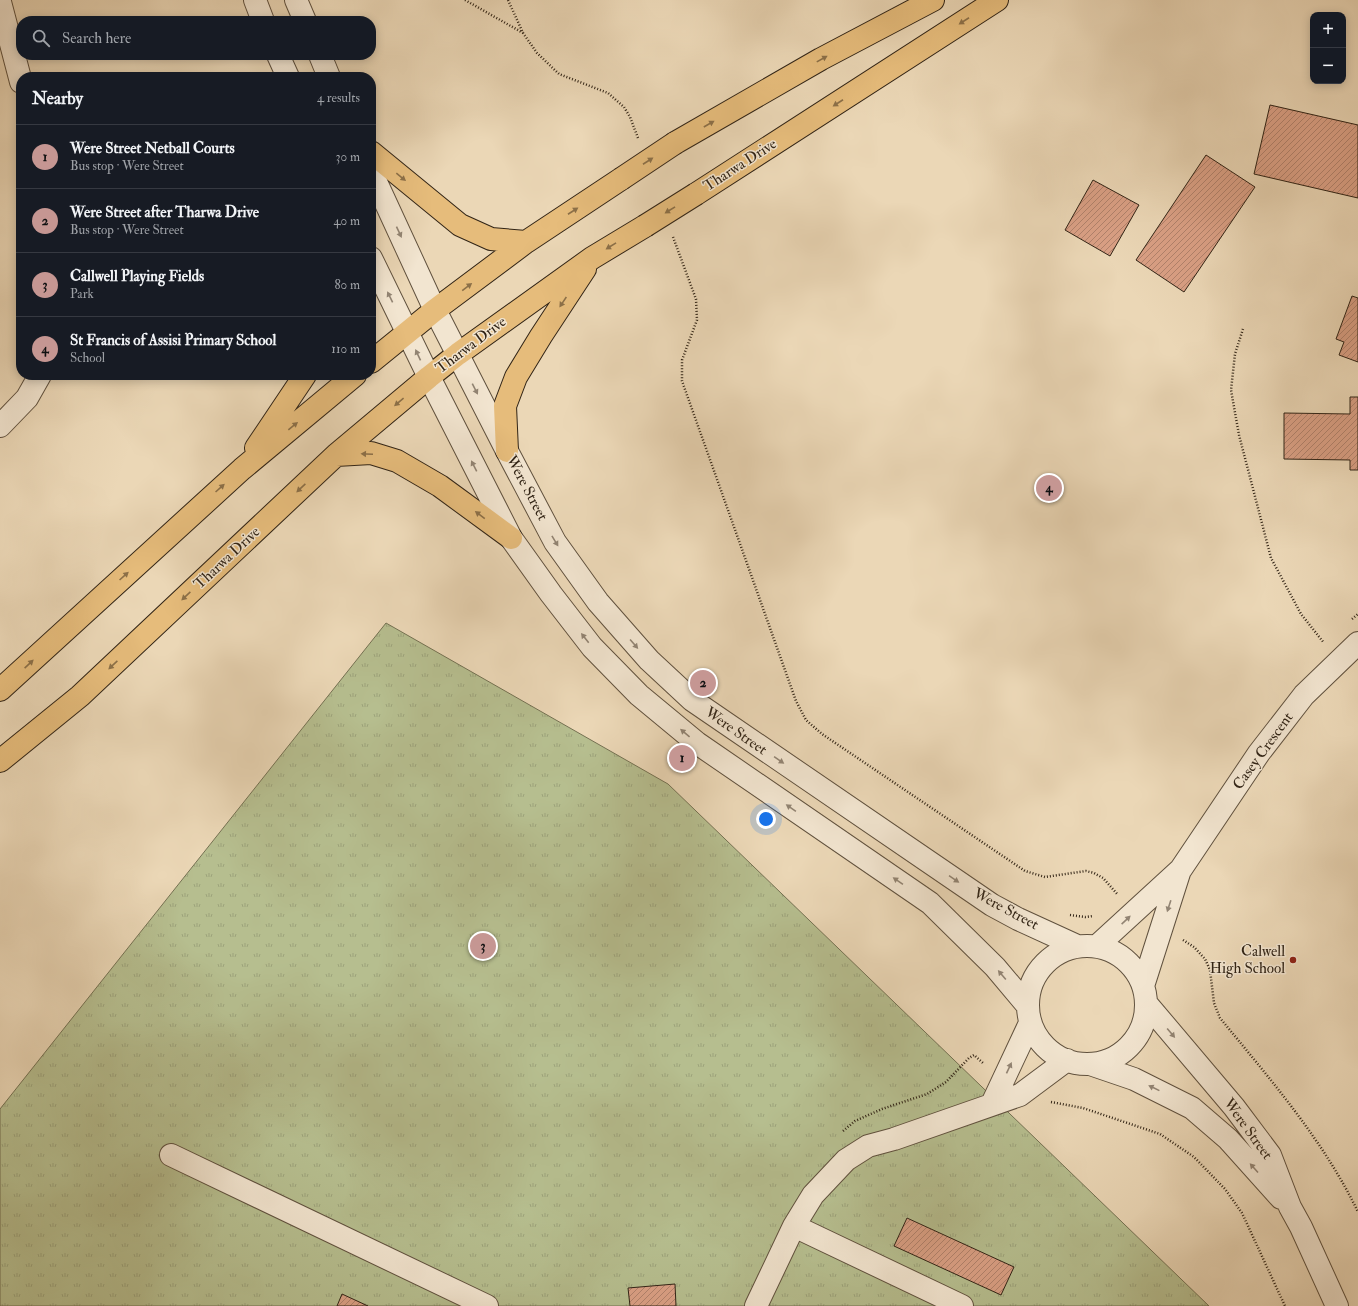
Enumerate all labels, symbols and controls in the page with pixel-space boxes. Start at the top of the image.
map controls [1310,12,1346,84]
button: + [1310,12,1346,48]
search box [16,16,376,60]
one-way arrow [959,17,969,25]
icon: search [30,27,52,49]
text: Search here [62,29,131,48]
button: − [1310,48,1346,84]
one-way arrow [816,55,827,62]
text: Nearby [32,88,83,109]
text: 4 results [317,90,360,106]
one-way arrow [833,99,843,107]
one-way arrow [703,120,715,127]
street label: Tharwa Drive [700,134,780,196]
text: Were Street Netball Courts [70,139,235,158]
text: 1 [43,149,47,165]
text: 30 m [336,149,360,165]
one-way arrow [643,157,653,165]
text: Bus stop · Were Street [70,158,184,174]
one-way arrow [396,173,407,182]
text: Were Street after Tharwa Drive [70,203,259,222]
one-way arrow [665,206,675,214]
one-way arrow [567,207,578,215]
text: 2 [42,213,48,229]
text: 40 m [334,213,360,229]
text: Bus stop · Were Street [70,222,184,238]
one-way arrow [396,226,402,238]
one-way arrow [606,243,617,250]
text: Callwell Playing Fields [70,267,204,286]
text: 3 [43,277,48,293]
text: 80 m [334,277,360,293]
one-way arrow [461,282,472,291]
text: Park [70,286,94,302]
one-way arrow [387,291,393,303]
one-way arrow [559,297,567,307]
street label: Tharwa Drive [432,312,510,378]
text: St Francis of Assisi Primary School [70,331,276,350]
text: 4 [41,341,49,357]
text: 110 m [331,341,360,357]
one-way arrow [415,349,421,360]
text: School [70,350,105,366]
one-way arrow [472,383,479,394]
one-way arrow [393,398,404,407]
one-way arrow [288,422,299,430]
one-way arrow [361,450,373,457]
street label: Were Street [501,451,552,524]
one-way arrow [471,460,478,472]
pin: 4 [1036,473,1062,503]
one-way arrow [215,483,225,493]
one-way arrow [296,483,306,493]
one-way arrow [475,511,485,519]
street label: Tharwa Drive [190,523,264,593]
one-way arrow [552,535,559,547]
one-way arrow [120,572,129,581]
one-way arrow [181,591,191,601]
one-way arrow [581,632,590,643]
one-way arrow [630,638,639,649]
one-way arrow [23,659,34,668]
one-way arrow [108,660,118,669]
pin: 2 [690,668,716,698]
street label: Were Street [701,702,771,759]
street label: Casey Crescent [1229,709,1297,793]
one-way arrow [680,728,690,737]
pin: 1 [669,743,695,773]
one-way arrow [773,756,784,764]
one-way arrow [786,804,796,812]
your location [756,809,776,829]
one-way arrow [949,875,959,883]
one-way arrow [893,877,903,885]
street label: Were Street [969,883,1042,934]
one-way arrow [1166,900,1172,912]
one-way arrow [1121,915,1131,925]
pin: 3 [470,931,496,961]
place label: Calwell High School [1210,942,1285,978]
marker: Calwell High School [1288,955,1298,965]
one-way arrow [997,970,1006,980]
one-way arrow [1167,1028,1176,1038]
one-way arrow [1006,1063,1012,1074]
one-way arrow [1148,1085,1159,1091]
street label: Were Street [1219,1094,1277,1164]
one-way arrow [1249,1163,1259,1173]

